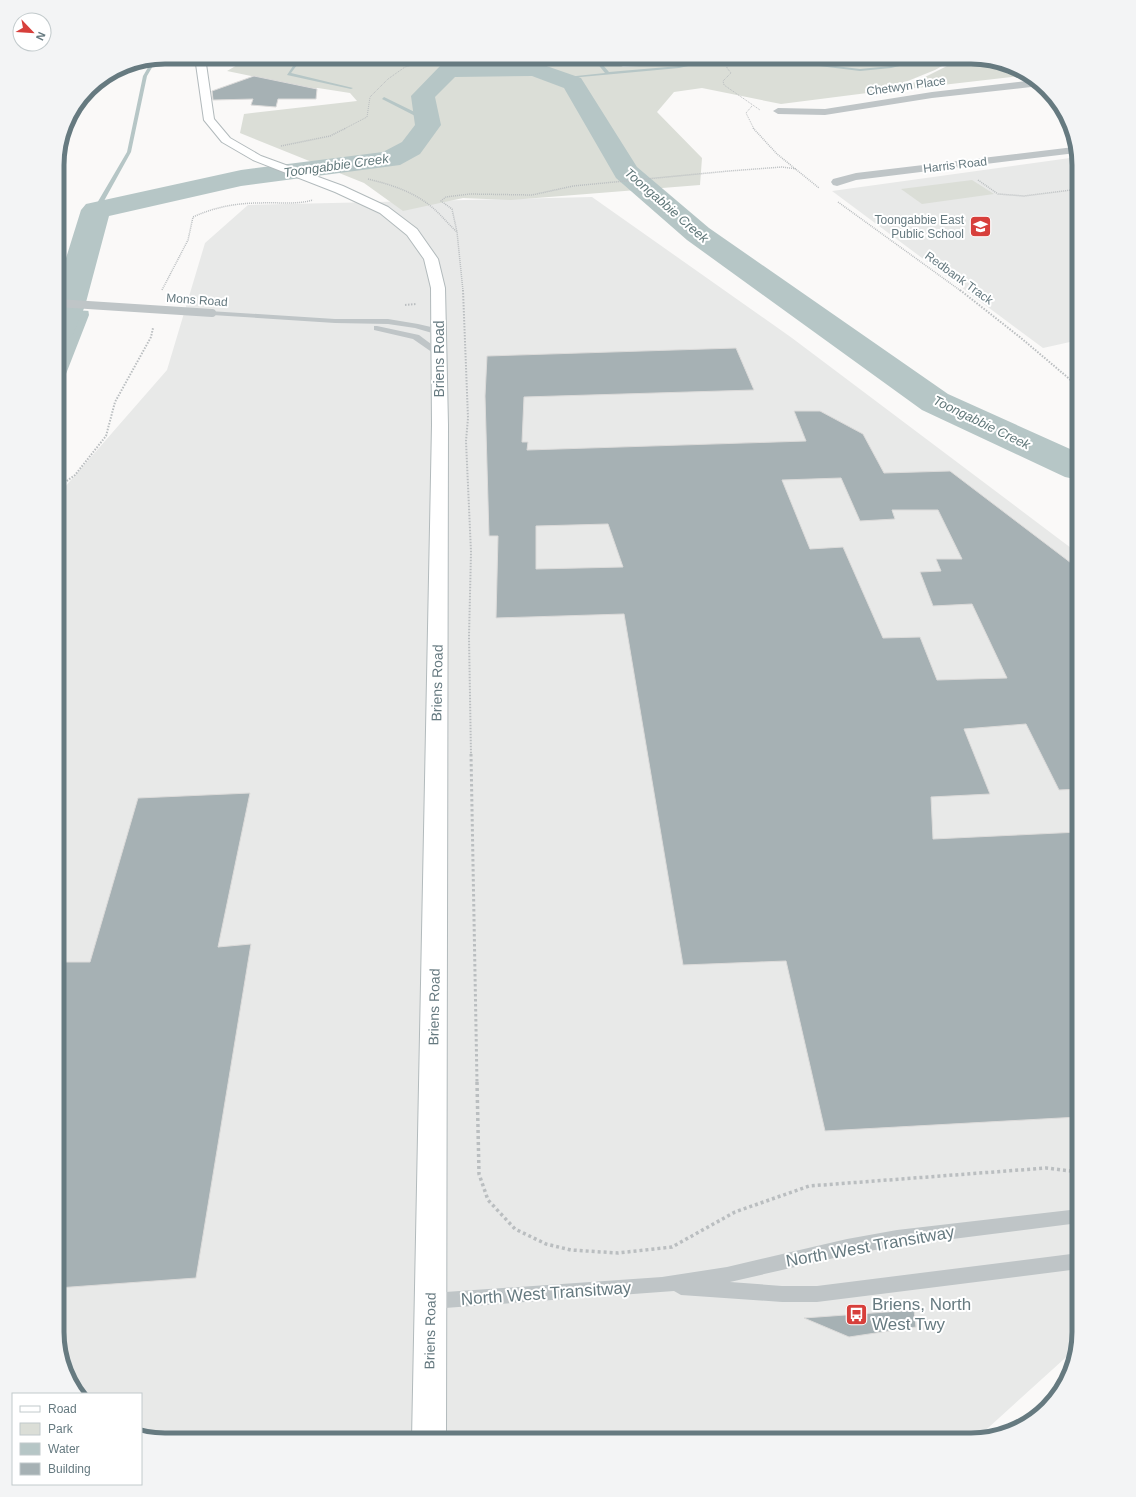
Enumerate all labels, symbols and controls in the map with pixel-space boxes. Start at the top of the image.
north arrow [12,12,52,52]
text: N [34,30,48,42]
street label: Chetwyn Place [865,73,947,99]
water label: Toongabbie Creek [283,150,391,180]
street label: Harris Road [922,154,988,176]
water label: Toongabbie Creek [622,165,713,247]
place label: Toongabbie East Public School [875,213,965,241]
school or university icon: Toongabbie East Public School [967,214,993,240]
street label: Redbank Track [922,249,997,308]
street label: Mons Road [166,291,228,309]
street label: Briens Road [431,320,447,398]
water label: Toongabbie Creek [931,393,1034,453]
street label: Briens Road [428,644,446,722]
street label: Briens Road [425,968,443,1046]
street label: North West Transitway [784,1222,956,1271]
street label: North West Transitway [460,1278,632,1309]
street label: Briens Road [421,1292,439,1370]
place label: Briens, North West Twy [872,1295,971,1334]
bus stop icon: Briens, North West Twy [843,1301,869,1327]
legend [12,1393,142,1485]
text: Road [48,1402,77,1416]
text: Park [48,1422,74,1436]
text: Water [48,1442,80,1456]
text: Building [48,1462,91,1476]

